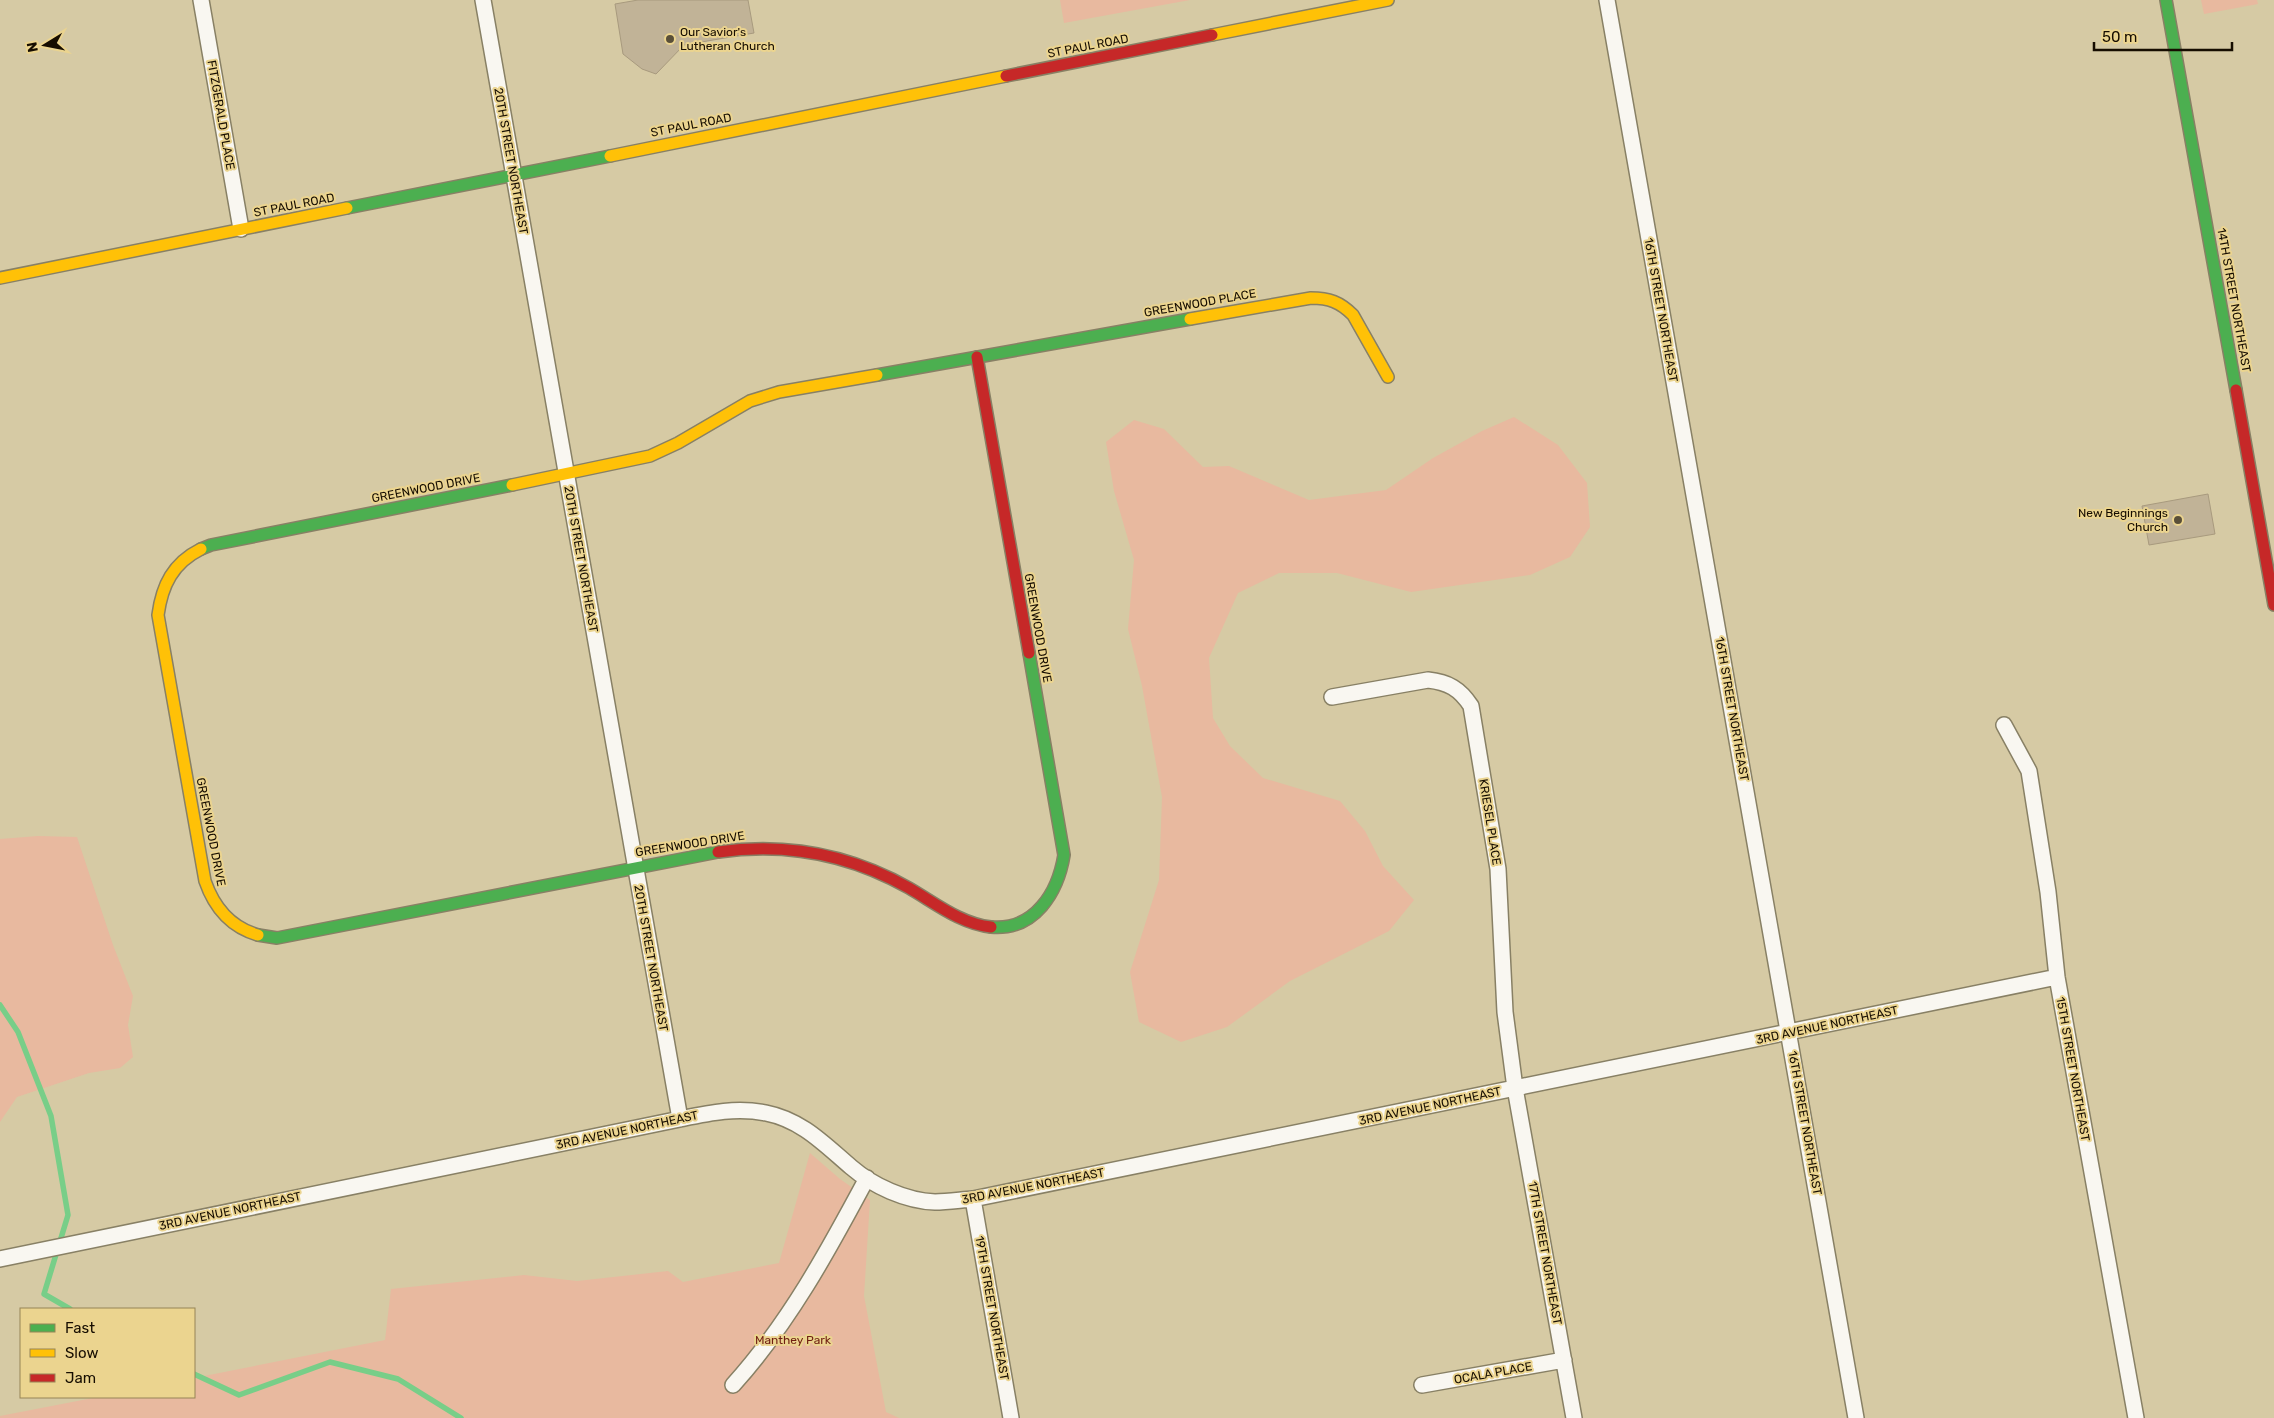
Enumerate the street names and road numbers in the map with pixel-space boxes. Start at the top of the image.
street label: ST PAUL ROAD [1046,31,1130,61]
street label: FITZGERALD PLACE [204,59,238,171]
street label: 20TH STREET NORTHEAST [491,87,531,235]
street label: ST PAUL ROAD [649,110,733,140]
street label: ST PAUL ROAD [252,190,336,220]
street label: 14TH STREET NORTHEAST [2214,227,2254,373]
street label: 16TH STREET NORTHEAST [1641,237,1681,383]
street label: GREENWOOD PLACE [1143,286,1257,320]
street label: GREENWOOD DRIVE [370,471,482,505]
street label: 20TH STREET NORTHEAST [561,485,601,633]
street label: GREENWOOD DRIVE [1022,572,1054,684]
street label: 16TH STREET NORTHEAST [1712,636,1752,782]
street label: GREENWOOD DRIVE [194,776,228,888]
street label: KRIESEL PLACE [1476,778,1504,866]
street label: GREENWOOD DRIVE [634,828,746,860]
street label: 20TH STREET NORTHEAST [631,884,671,1032]
street label: 15TH STREET NORTHEAST [2053,996,2093,1142]
street label: 3RD AVENUE NORTHEAST [1755,1003,1899,1047]
street label: 16TH STREET NORTHEAST [1785,1050,1825,1196]
street label: 3RD AVENUE NORTHEAST [1358,1084,1502,1128]
street label: 3RD AVENUE NORTHEAST [555,1108,699,1152]
street label: 3RD AVENUE NORTHEAST [961,1165,1105,1207]
street label: 17TH STREET NORTHEAST [1525,1180,1565,1326]
street label: 3RD AVENUE NORTHEAST [158,1189,302,1233]
street label: 19TH STREET NORTHEAST [972,1235,1012,1381]
street label: OCALA PLACE [1453,1359,1533,1387]

